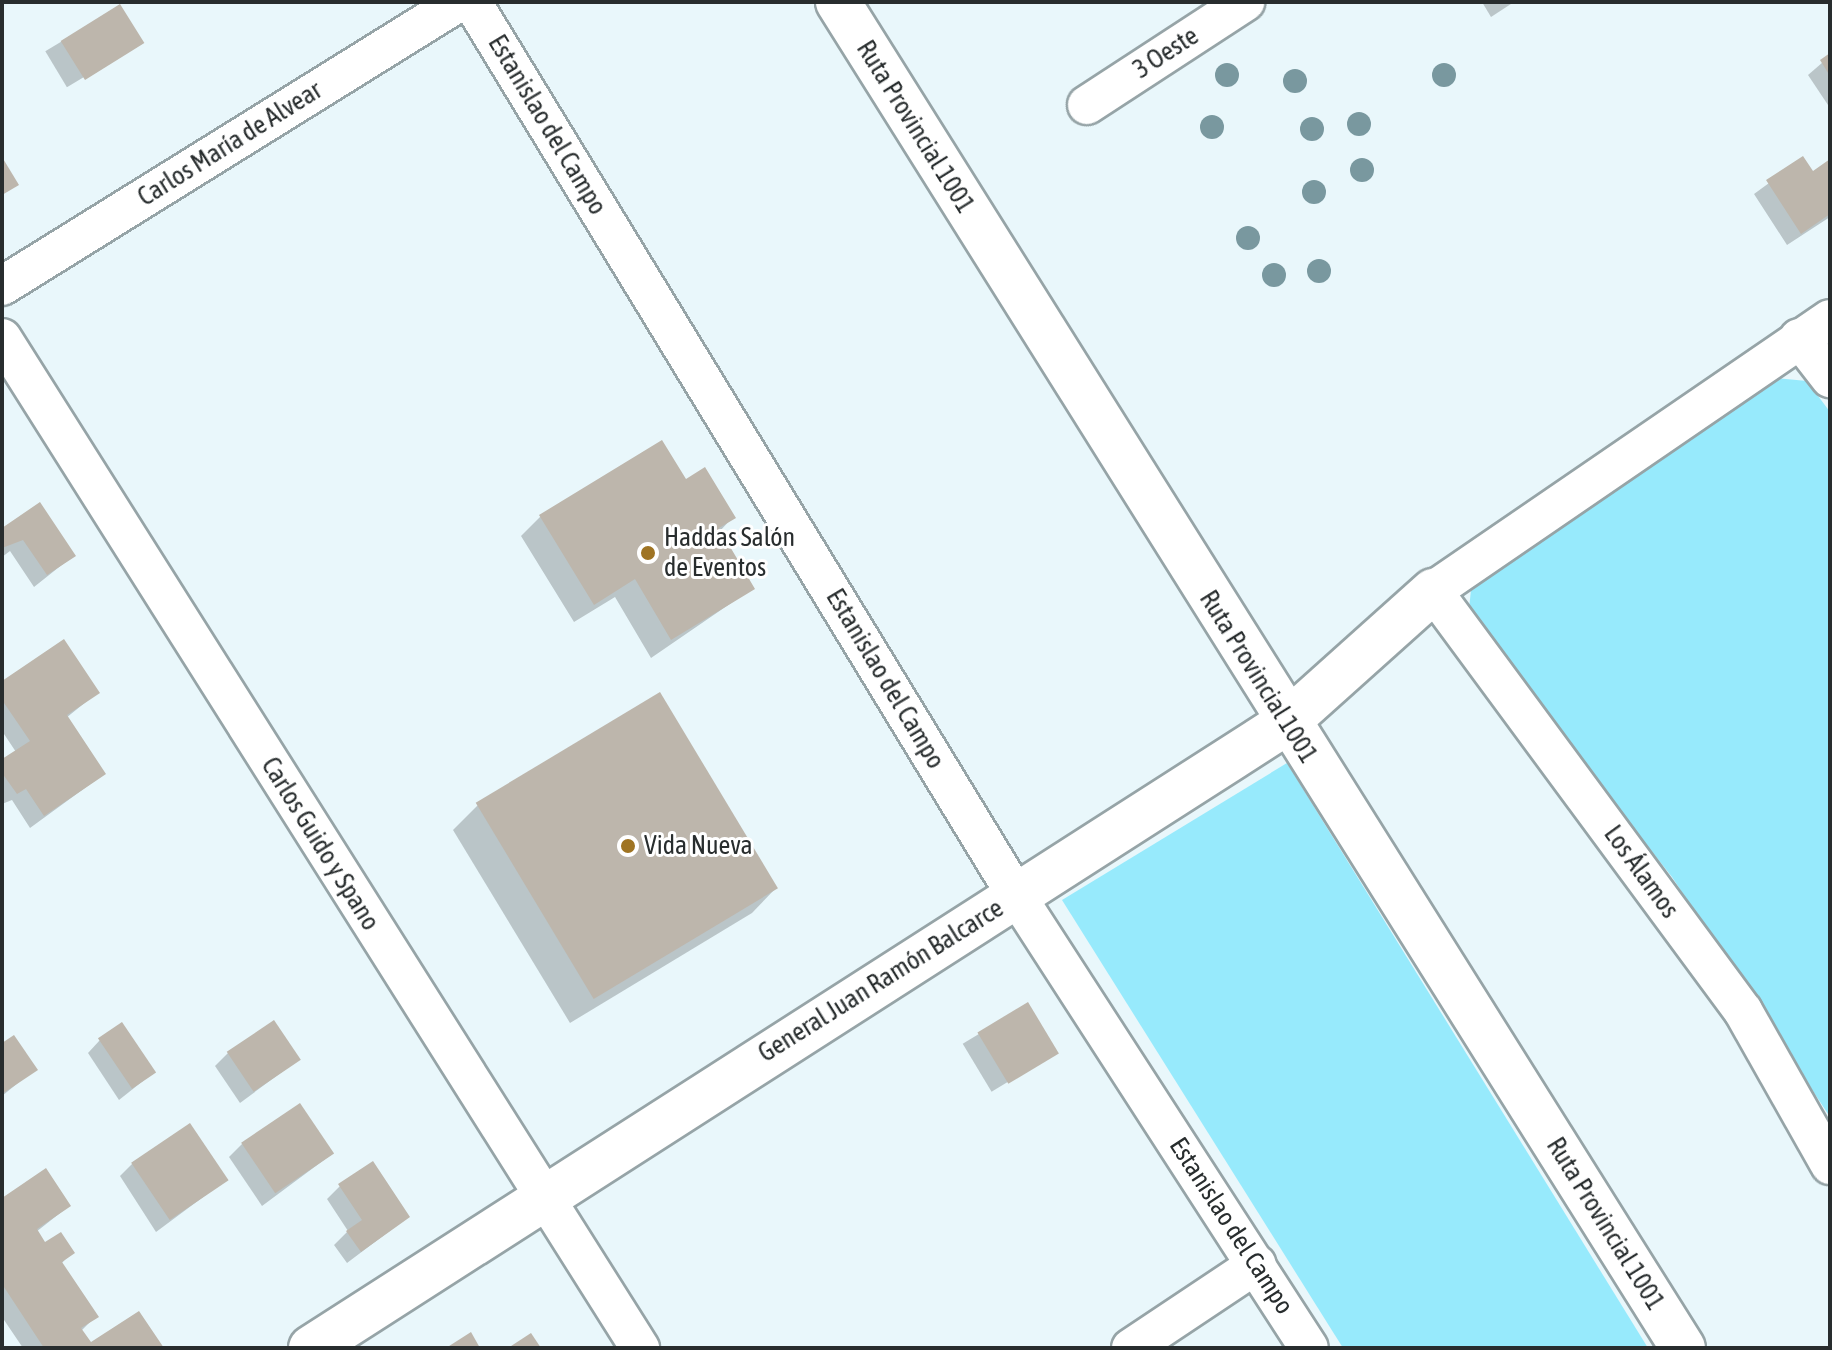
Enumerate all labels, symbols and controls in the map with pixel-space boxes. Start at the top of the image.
street label: 3 Oeste [1128,21,1204,85]
street label: Estanislao del Campo [481,30,613,220]
street label: Ruta Provincial 1001 [849,35,981,219]
street label: Carlos María de Alvear [132,75,328,213]
place label: Haddas Salón de Eventos [664,522,795,584]
marker: Haddas Salón de Eventos [639,544,657,562]
street label: Estanislao del Campo [819,584,951,774]
street label: Ruta Provincial 1001 [1192,585,1324,769]
street label: Carlos Guido y Spano [254,752,386,936]
street label: Los Álamos [1597,820,1685,924]
place label: Vida Nueva [644,830,753,862]
marker: Vida Nueva [619,837,637,855]
street label: General Juan Ramón Balcarce [753,893,1009,1069]
street label: Estanislao del Campo [1162,1132,1300,1320]
street label: Ruta Provincial 1001 [1539,1132,1671,1316]

